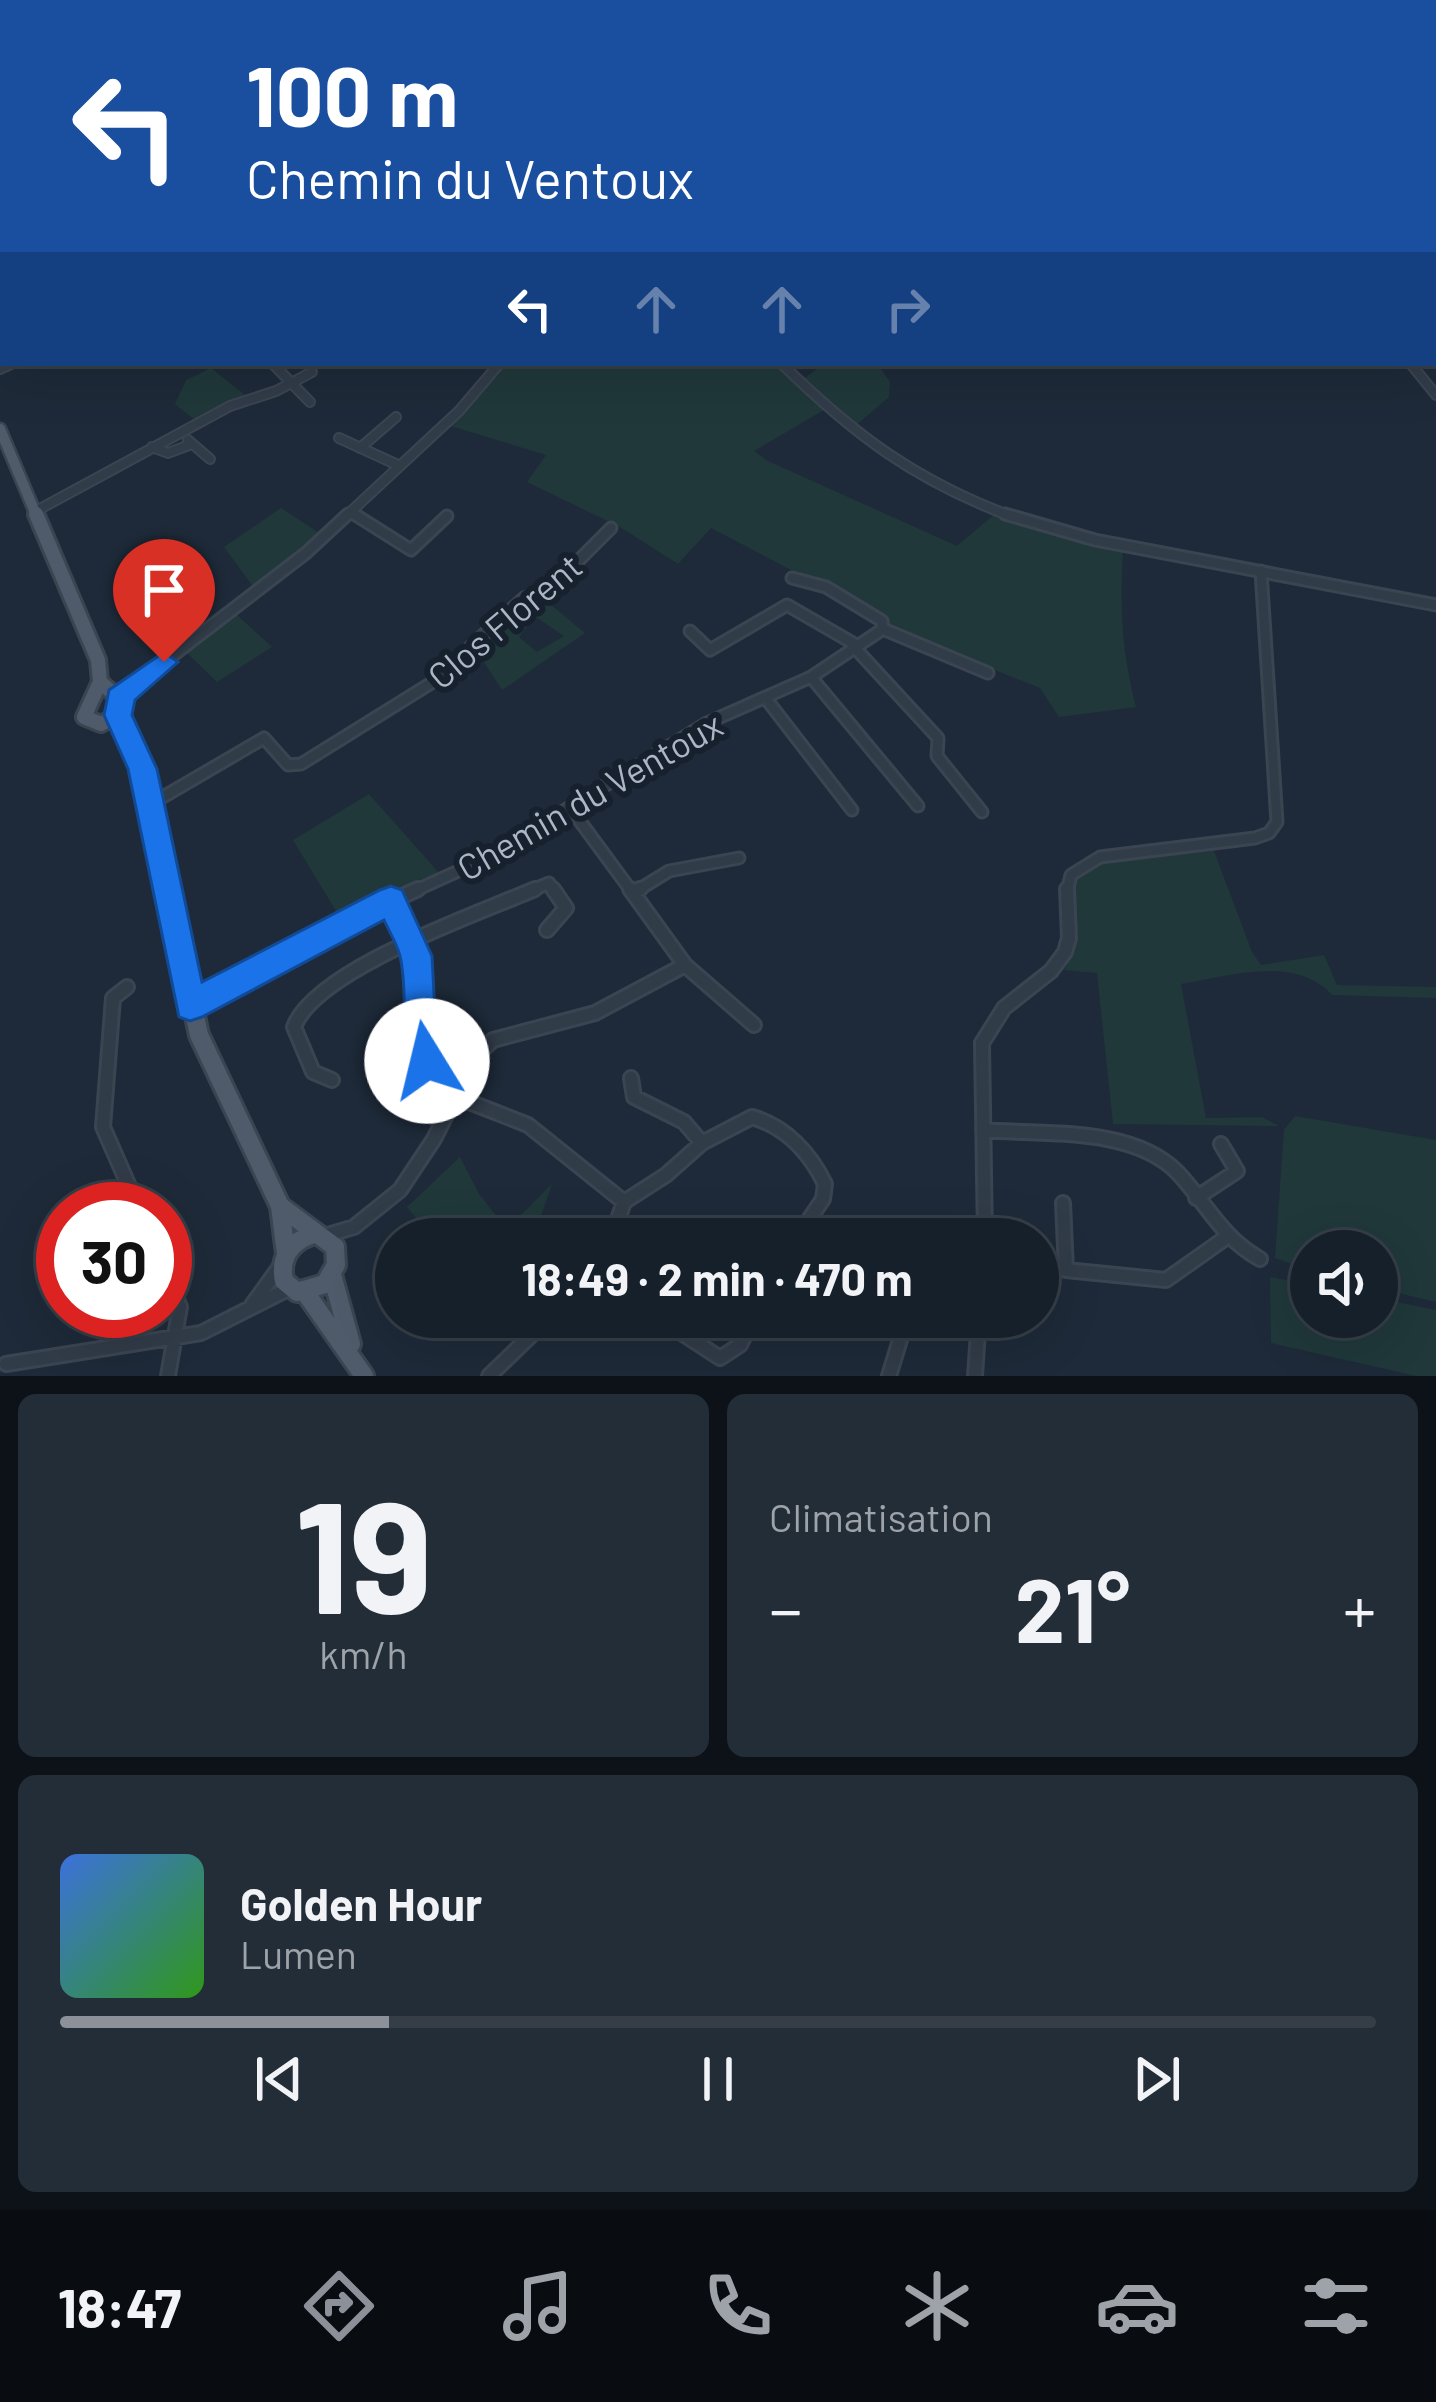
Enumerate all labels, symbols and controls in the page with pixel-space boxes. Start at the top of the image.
text: 100 m [246,43,458,144]
icon: left [48,48,204,204]
text: Chemin du Ventoux [246,145,694,210]
icon: left [497,276,563,342]
icon: ahead [623,276,689,342]
icon: ahead [749,276,815,342]
icon: right [875,276,941,342]
pin [113,539,215,662]
street label: Clos Florent [418,543,590,697]
icon: arrive [131,557,197,623]
street label: Chemin du Ventoux [449,702,729,888]
position arrow [364,998,490,1124]
speed limit sign: 30 [36,1182,192,1338]
map controls [1290,1230,1398,1338]
button: sound [1290,1230,1398,1338]
text: 18:49 · 2 min · 470 m [521,1251,913,1305]
text: 19 [294,1458,433,1645]
text: Climatisation [769,1493,993,1540]
text: 21° [1015,1553,1130,1661]
text: − [769,1568,802,1647]
text: + [1343,1568,1376,1647]
text: km/h [319,1630,408,1677]
text: Golden Hour [240,1876,482,1930]
text: Lumen [240,1930,357,1977]
icon: previous [246,2046,312,2112]
icon: pause [685,2046,751,2112]
icon: next [1124,2046,1190,2112]
icon: directions [297,2264,381,2348]
icon: music [496,2264,580,2348]
icon: phone [696,2264,780,2348]
icon: climate [895,2264,979,2348]
icon: car [1095,2264,1179,2348]
icon: filters [1294,2264,1378,2348]
text: 18:47 [58,2274,181,2339]

